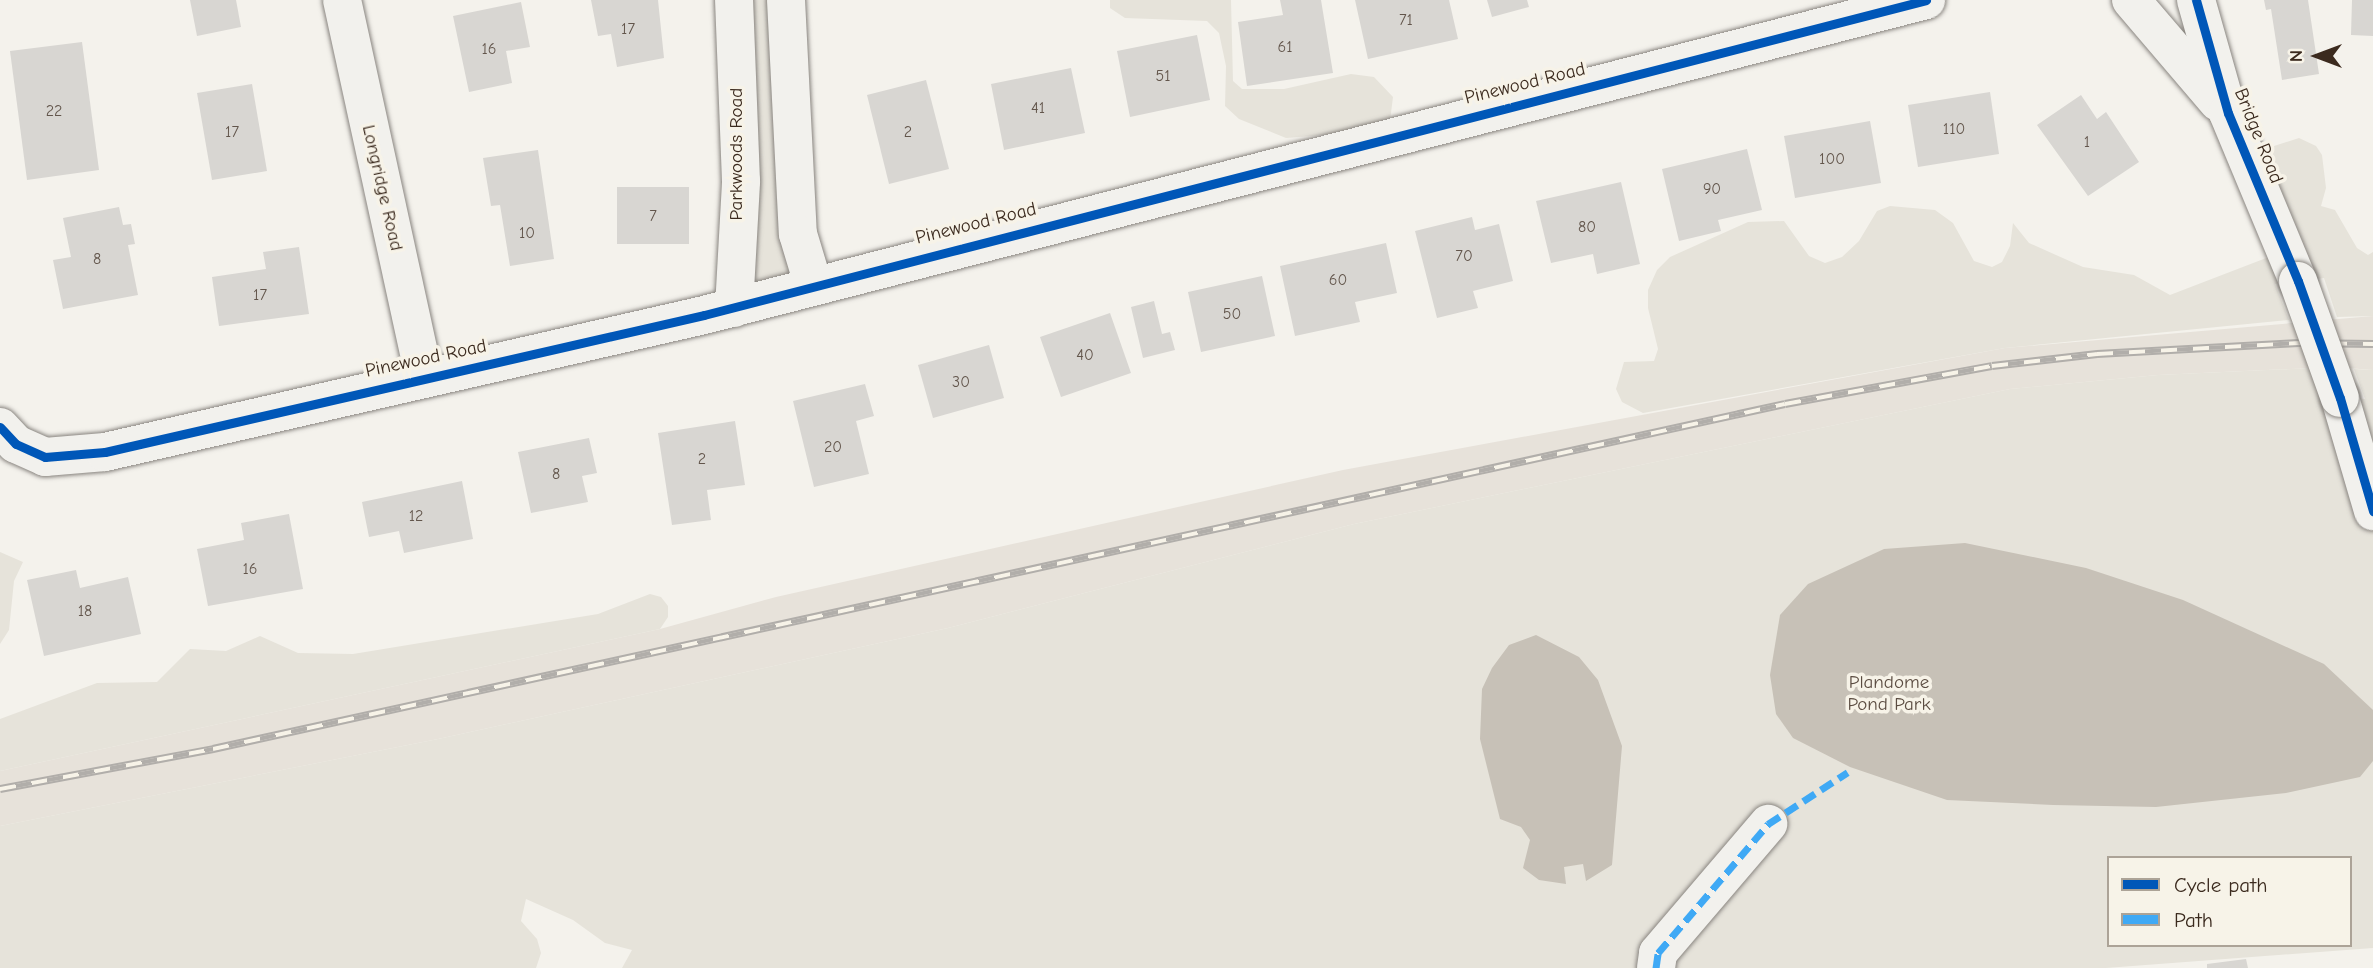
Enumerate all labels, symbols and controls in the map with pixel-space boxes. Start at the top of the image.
house number: 71 [1399,10,1413,30]
house number: 17 [621,19,635,39]
north arrow [2282,21,2352,91]
house number: 61 [1277,37,1293,57]
house number: 16 [481,39,497,59]
text: N [2285,50,2307,62]
street label: Pinewood Road [1462,58,1588,110]
house number: 51 [1155,66,1171,86]
street label: Bridge Road [2229,85,2287,187]
street label: Parkwoods Road [726,88,748,220]
house number: 41 [1031,98,1045,118]
house number: 22 [46,101,62,121]
house number: 110 [1943,119,1965,139]
house number: 17 [225,122,239,142]
house number: 2 [904,122,912,142]
street label: Longridge Road [356,123,408,253]
house number: 1 [2084,132,2090,152]
house number: 100 [1819,149,1845,169]
house number: 90 [1703,179,1721,199]
street label: Pinewood Road [913,198,1039,250]
house number: 7 [649,206,657,226]
house number: 80 [1578,217,1596,237]
house number: 10 [519,223,535,243]
house number: 70 [1455,246,1473,266]
house number: 8 [93,249,101,269]
house number: 60 [1329,270,1347,290]
house number: 17 [253,285,267,305]
house number: 50 [1223,304,1241,324]
street label: Pinewood Road [363,335,489,383]
house number: 40 [1076,345,1094,365]
house number: 30 [952,372,970,392]
house number: 20 [824,437,842,457]
house number: 2 [698,449,706,469]
house number: 8 [552,464,560,484]
house number: 12 [409,506,423,526]
house number: 16 [242,559,258,579]
house number: 18 [78,601,92,621]
park label: Plandome Pond Park [1847,672,1931,716]
legend [2107,856,2352,947]
text: Cycle path [2174,873,2267,897]
text: Path [2174,908,2213,932]

